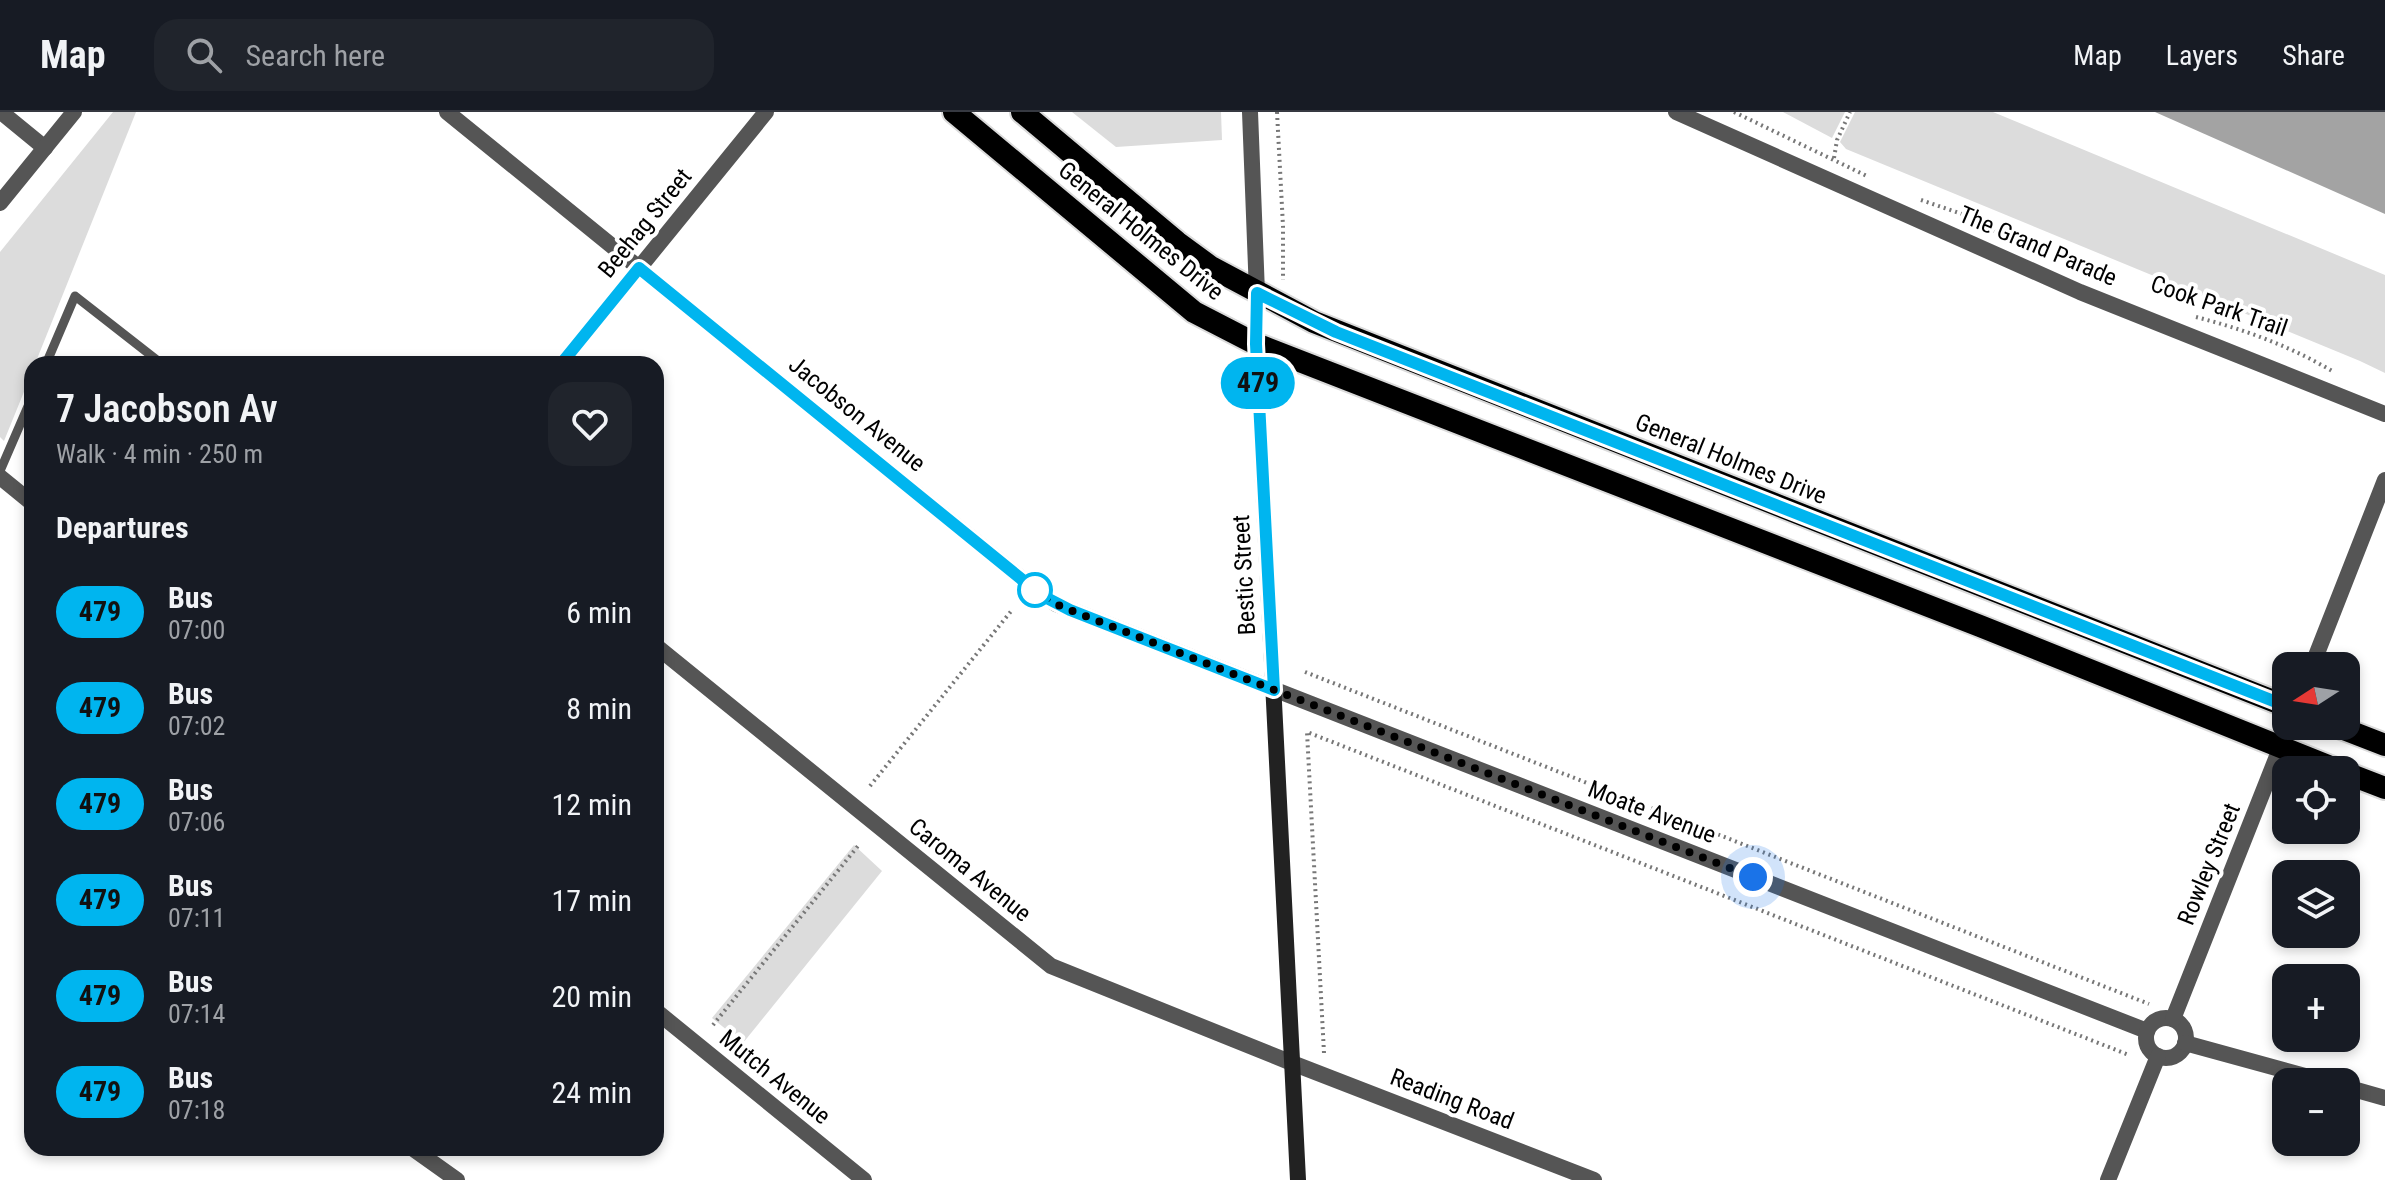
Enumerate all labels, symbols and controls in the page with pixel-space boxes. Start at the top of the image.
search box [154,19,714,91]
text: Map [40,33,106,77]
icon: search [182,33,226,77]
text: Search here [246,38,385,73]
text: Map [2073,39,2122,72]
text: Layers [2166,39,2238,72]
text: Share [2282,39,2345,72]
street label: General Holmes Drive [1053,156,1229,306]
street label: Beehag Street [592,163,698,283]
street label: The Grand Parade [1955,200,2121,292]
street label: Cook Park Trail [2147,270,2291,342]
street label: Jacobson Avenue [783,350,931,478]
line badge: 479 [1212,357,1304,409]
text: 479 [1237,366,1279,399]
button: heart [548,382,632,466]
text: 7 Jacobson Av [56,387,278,431]
street label: General Holmes Drive [1631,408,1831,510]
text: Walk · 4 min · 250 m [56,439,263,469]
text: Departures [56,510,189,545]
street label: Bestic Street [1227,514,1261,636]
unlabelled marker [1018,573,1052,607]
text: Bus [168,580,213,615]
text: 479 [79,595,121,628]
text: 6 min [566,595,632,630]
text: 07:00 [168,615,225,645]
north arrow [2272,652,2360,740]
map controls [2272,652,2360,1156]
text: Bus [168,676,213,711]
text: 479 [79,691,121,724]
text: 8 min [566,691,632,726]
text: 07:02 [168,711,225,741]
button: locate [2272,756,2360,844]
text: Bus [168,772,213,807]
street label: Moate Avenue [1584,775,1720,849]
text: 479 [79,787,121,820]
text: 12 min [551,787,632,822]
street label: Rowley Street [2172,799,2246,929]
text: 07:06 [168,807,225,837]
street label: Caroma Avenue [904,812,1036,928]
your location [1733,857,1773,897]
button: layers [2272,860,2360,948]
text: Bus [168,868,213,903]
text: 479 [79,883,121,916]
text: 17 min [551,883,632,918]
text: 07:11 [168,903,225,933]
text: Bus [168,964,213,999]
button: + [2272,964,2360,1052]
text: 479 [79,979,121,1012]
text: 20 min [551,979,632,1014]
text: 07:14 [168,999,225,1029]
street label: Mutch Avenue [714,1024,836,1130]
text: Bus [168,1060,213,1095]
street label: Reading Road [1386,1063,1518,1135]
button: − [2272,1068,2360,1156]
text: 479 [79,1075,121,1108]
text: 24 min [551,1075,632,1110]
text: 07:18 [168,1095,225,1125]

